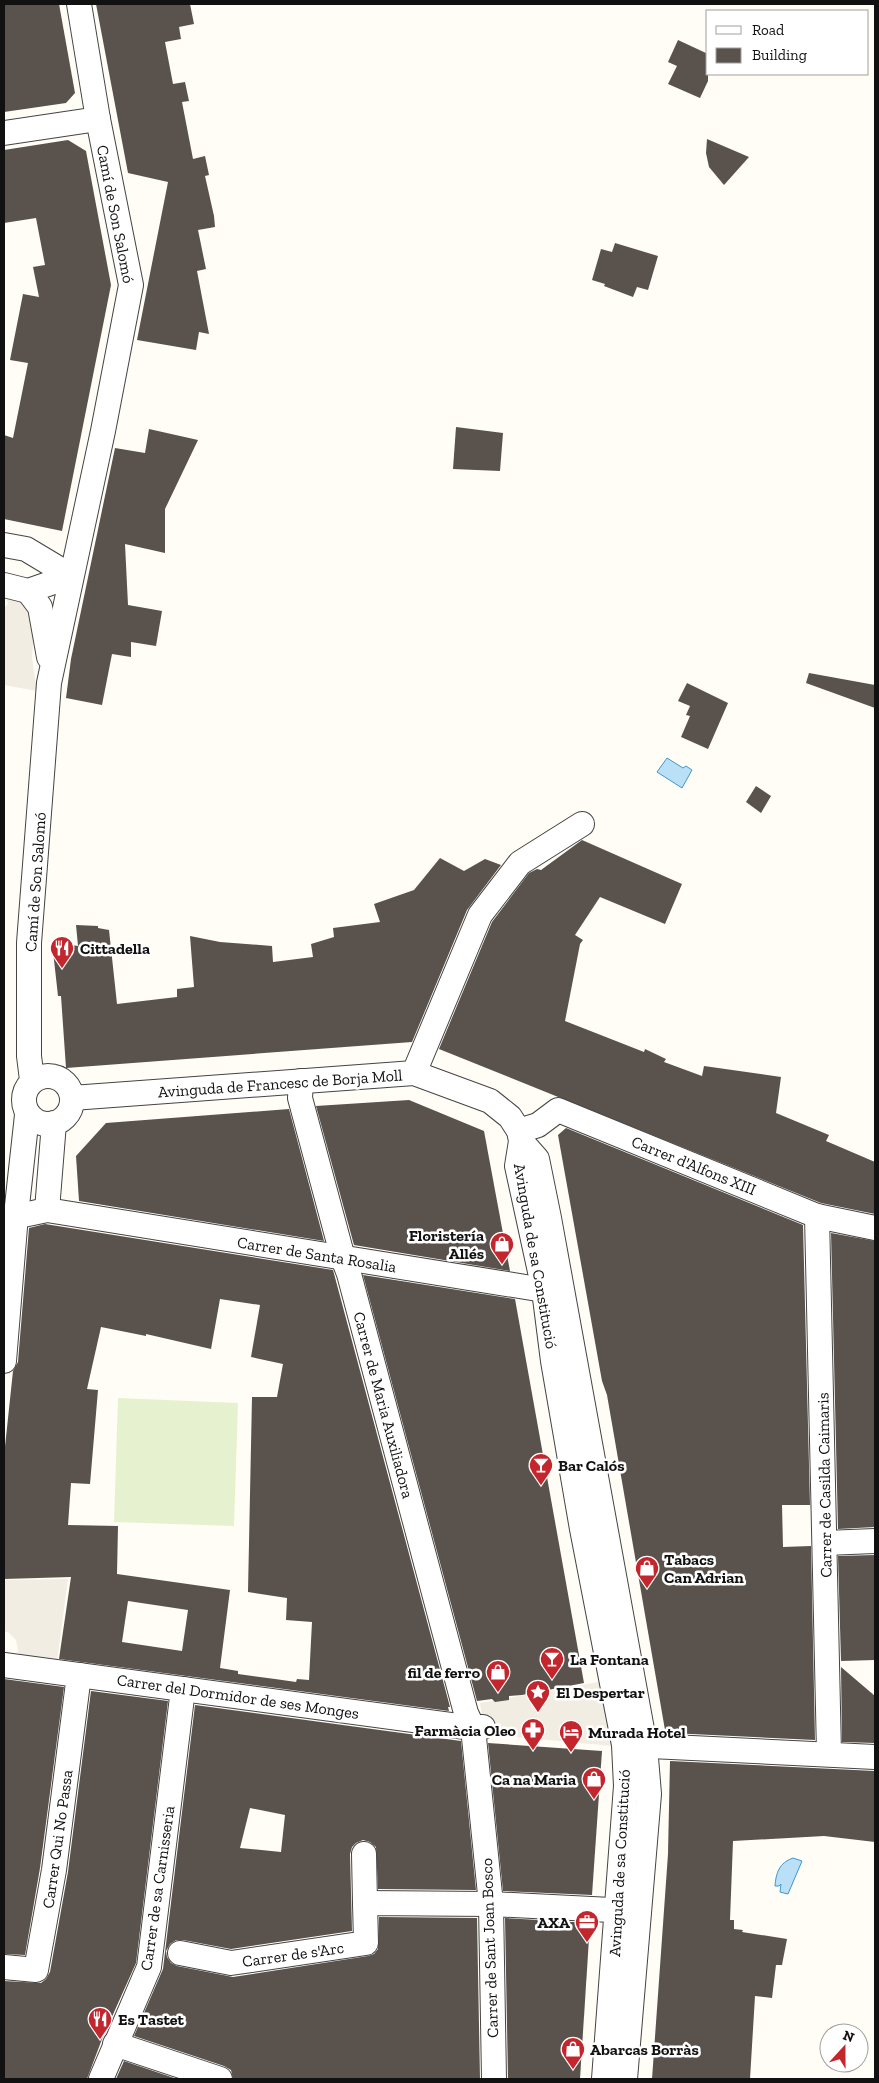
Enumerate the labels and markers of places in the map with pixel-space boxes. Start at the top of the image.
restaurant icon: Cittadella [49,935,75,969]
place label: Cittadella [80,939,150,958]
place label: Floristería Allés [409,1226,484,1263]
shop icon: Floristería Allés [489,1231,515,1265]
bar icon: Bar Calós [528,1452,554,1486]
place label: Bar Calós [558,1456,625,1475]
place label: Tabacs Can Adrian [664,1550,744,1587]
shop icon: Tabacs Can Adrian [634,1555,660,1589]
bar icon: La Fontana [539,1646,565,1680]
place label: La Fontana [570,1650,649,1669]
shop icon: fil de ferro [485,1659,511,1693]
place label: fil de ferro [407,1663,481,1682]
place icon: El Despertar [525,1679,551,1713]
place label: El Despertar [556,1683,645,1702]
pharmacy icon: Farmàcia Oleo [520,1717,546,1751]
hotel icon: Murada Hotel [558,1719,584,1753]
place label: Farmàcia Oleo [415,1721,517,1740]
place label: Murada Hotel [588,1723,686,1742]
shop icon: Ca na Maria [581,1766,607,1800]
place label: Ca na Maria [492,1770,576,1789]
office icon: AXA [574,1909,600,1943]
place label: AXA [537,1913,570,1932]
restaurant icon: Es Tastet [87,2006,113,2040]
place label: Es Tastet [118,2010,185,2029]
shop icon: Abarcas Borràs [560,2036,586,2070]
place label: Abarcas Borràs [590,2040,699,2059]

